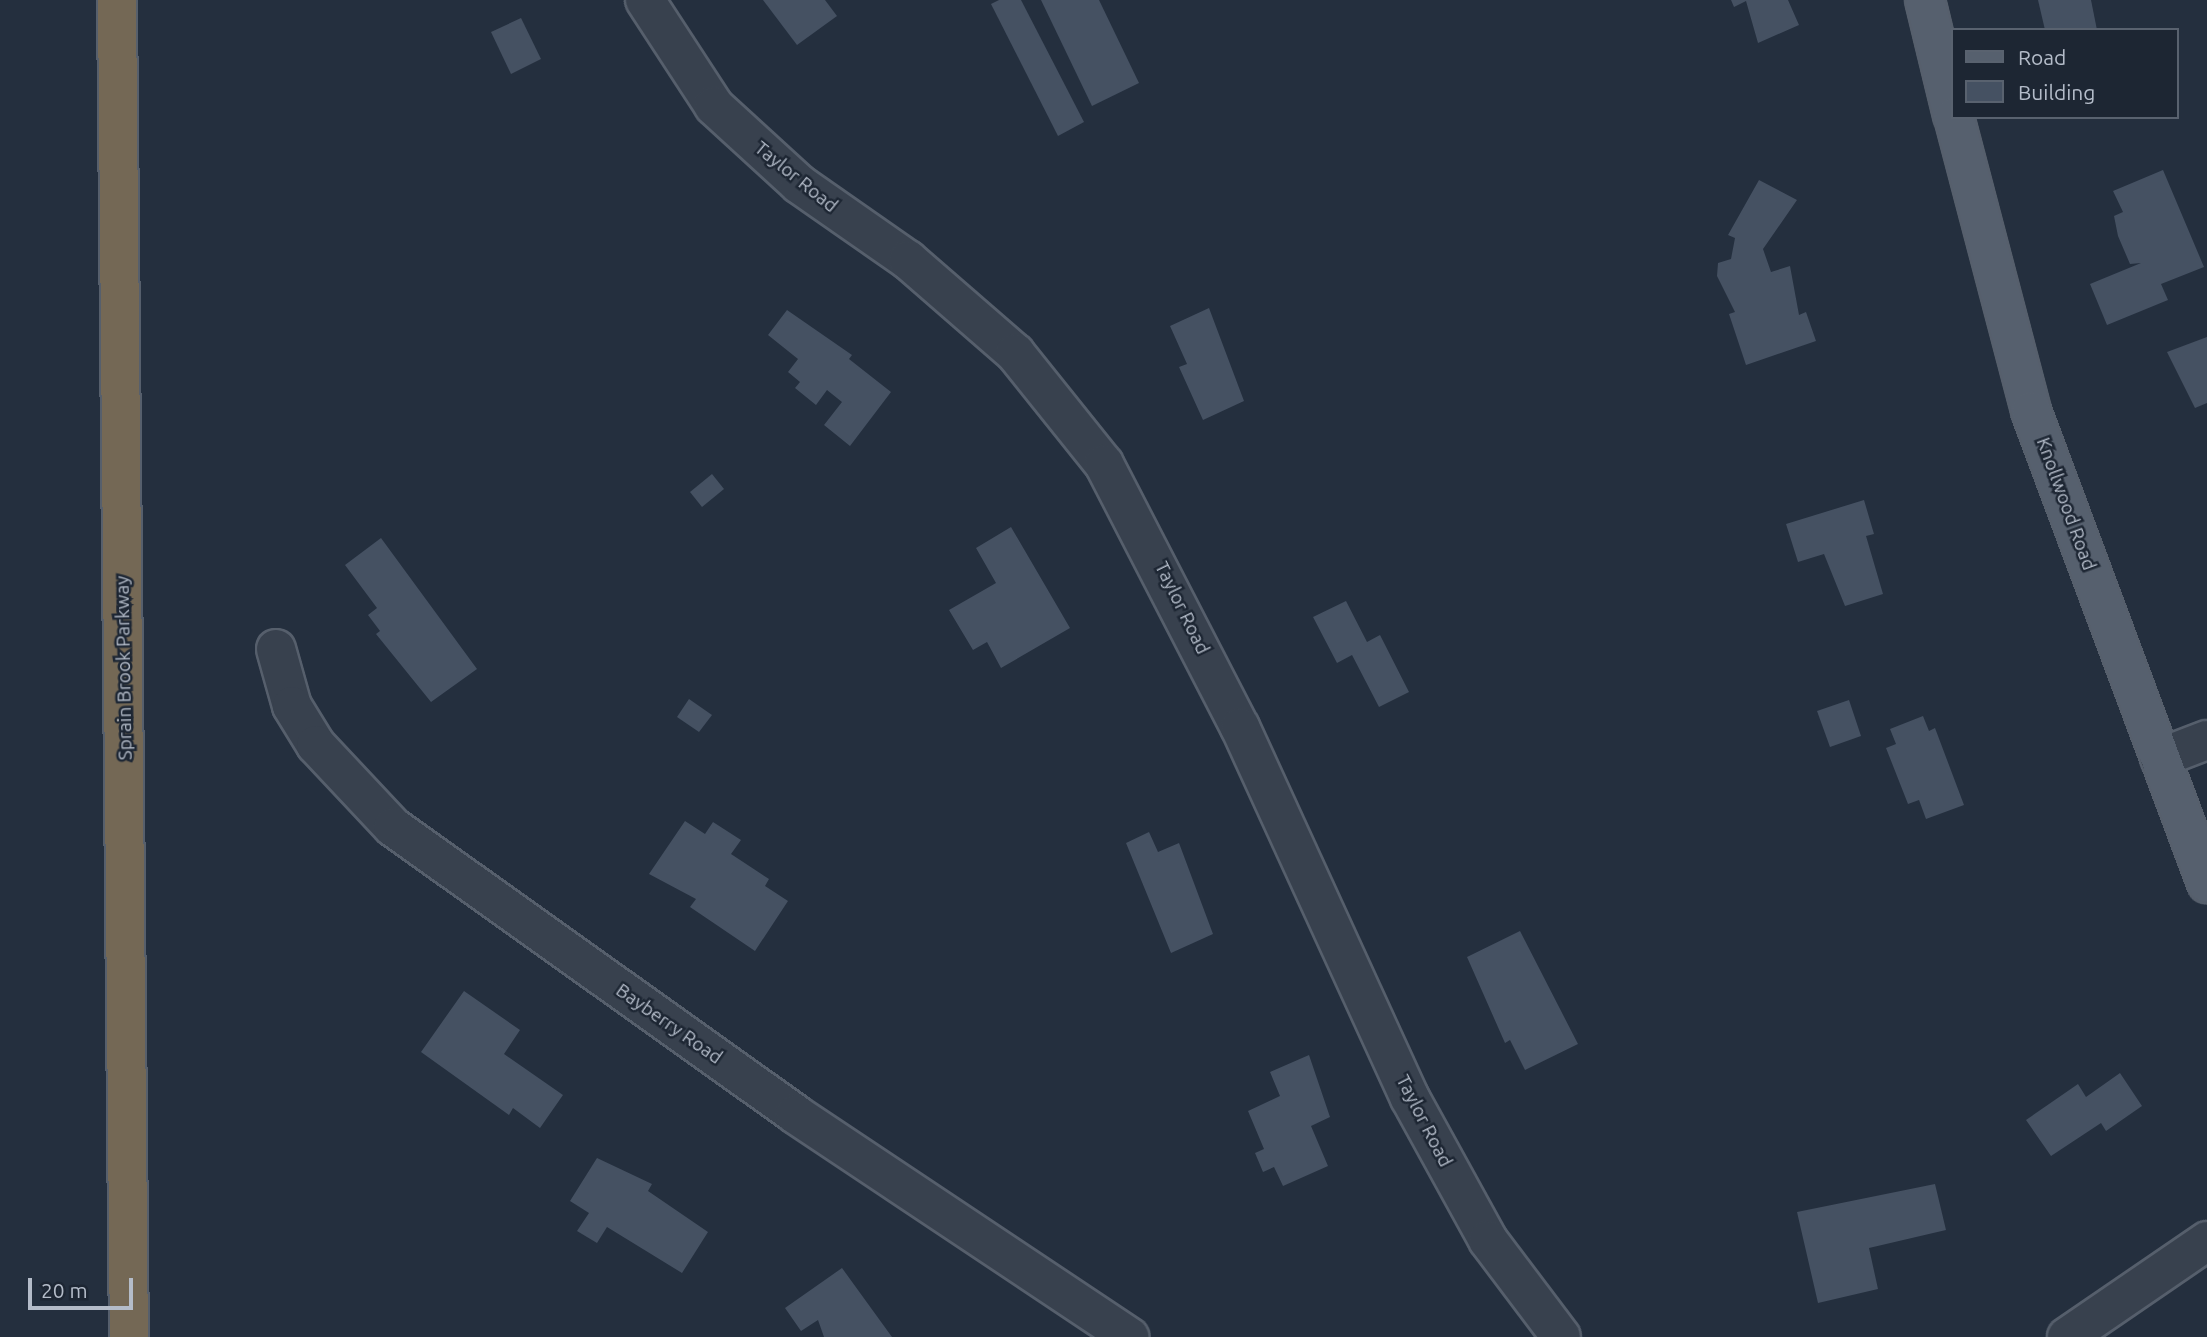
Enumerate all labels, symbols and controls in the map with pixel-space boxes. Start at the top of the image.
legend [1952,28,2179,119]
text: Road [2018,45,2066,69]
text: Building [2018,80,2095,104]
street label: Taylor Road [750,137,842,217]
street label: Knollwood Road [2031,434,2101,574]
street label: Taylor Road [1150,558,1214,658]
street label: Sprain Brook Parkway [111,575,137,761]
street label: Bayberry Road [611,979,727,1069]
street label: Taylor Road [1391,1071,1457,1171]
scale bar [32,1264,136,1308]
text: 20 m [41,1278,88,1302]

